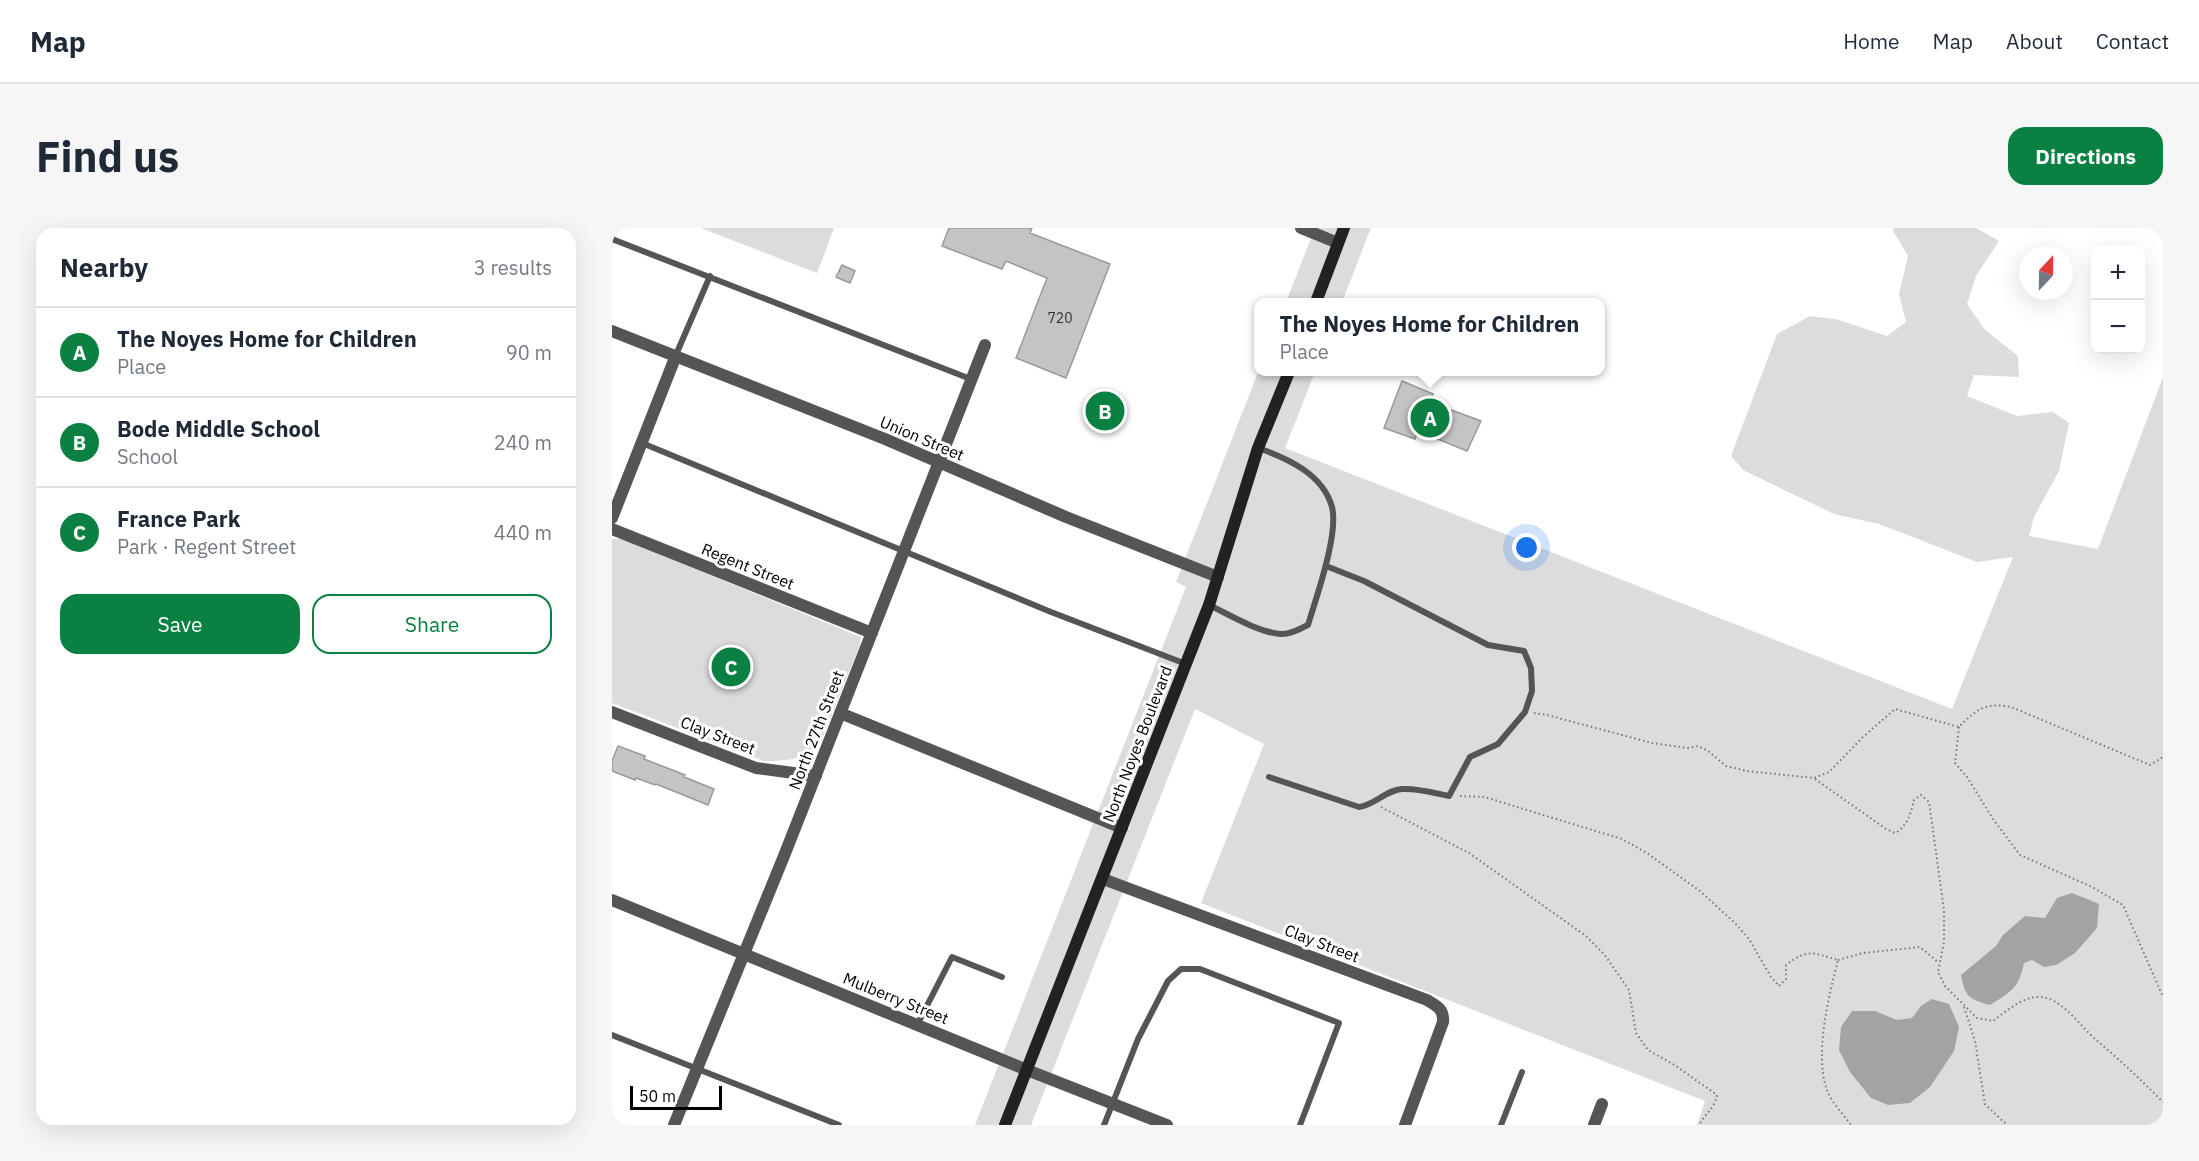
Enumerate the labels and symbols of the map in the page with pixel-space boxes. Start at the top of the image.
north arrow [2019,246,2073,300]
house number: 720 [1047,309,1073,327]
pin: B [1086,388,1124,434]
pin: A [1410,396,1450,441]
street label: Union Street [877,411,967,465]
your location [1512,533,1541,562]
street label: Regent Street [699,538,797,594]
pin: C [712,644,750,690]
street label: North Noyes Boulevard [1098,663,1176,825]
street label: North 27th Street [784,667,848,793]
street label: Clay Street [678,712,758,758]
street label: Clay Street [1282,920,1362,966]
street label: Mulberry Street [840,968,952,1028]
scale bar [630,1083,722,1110]

